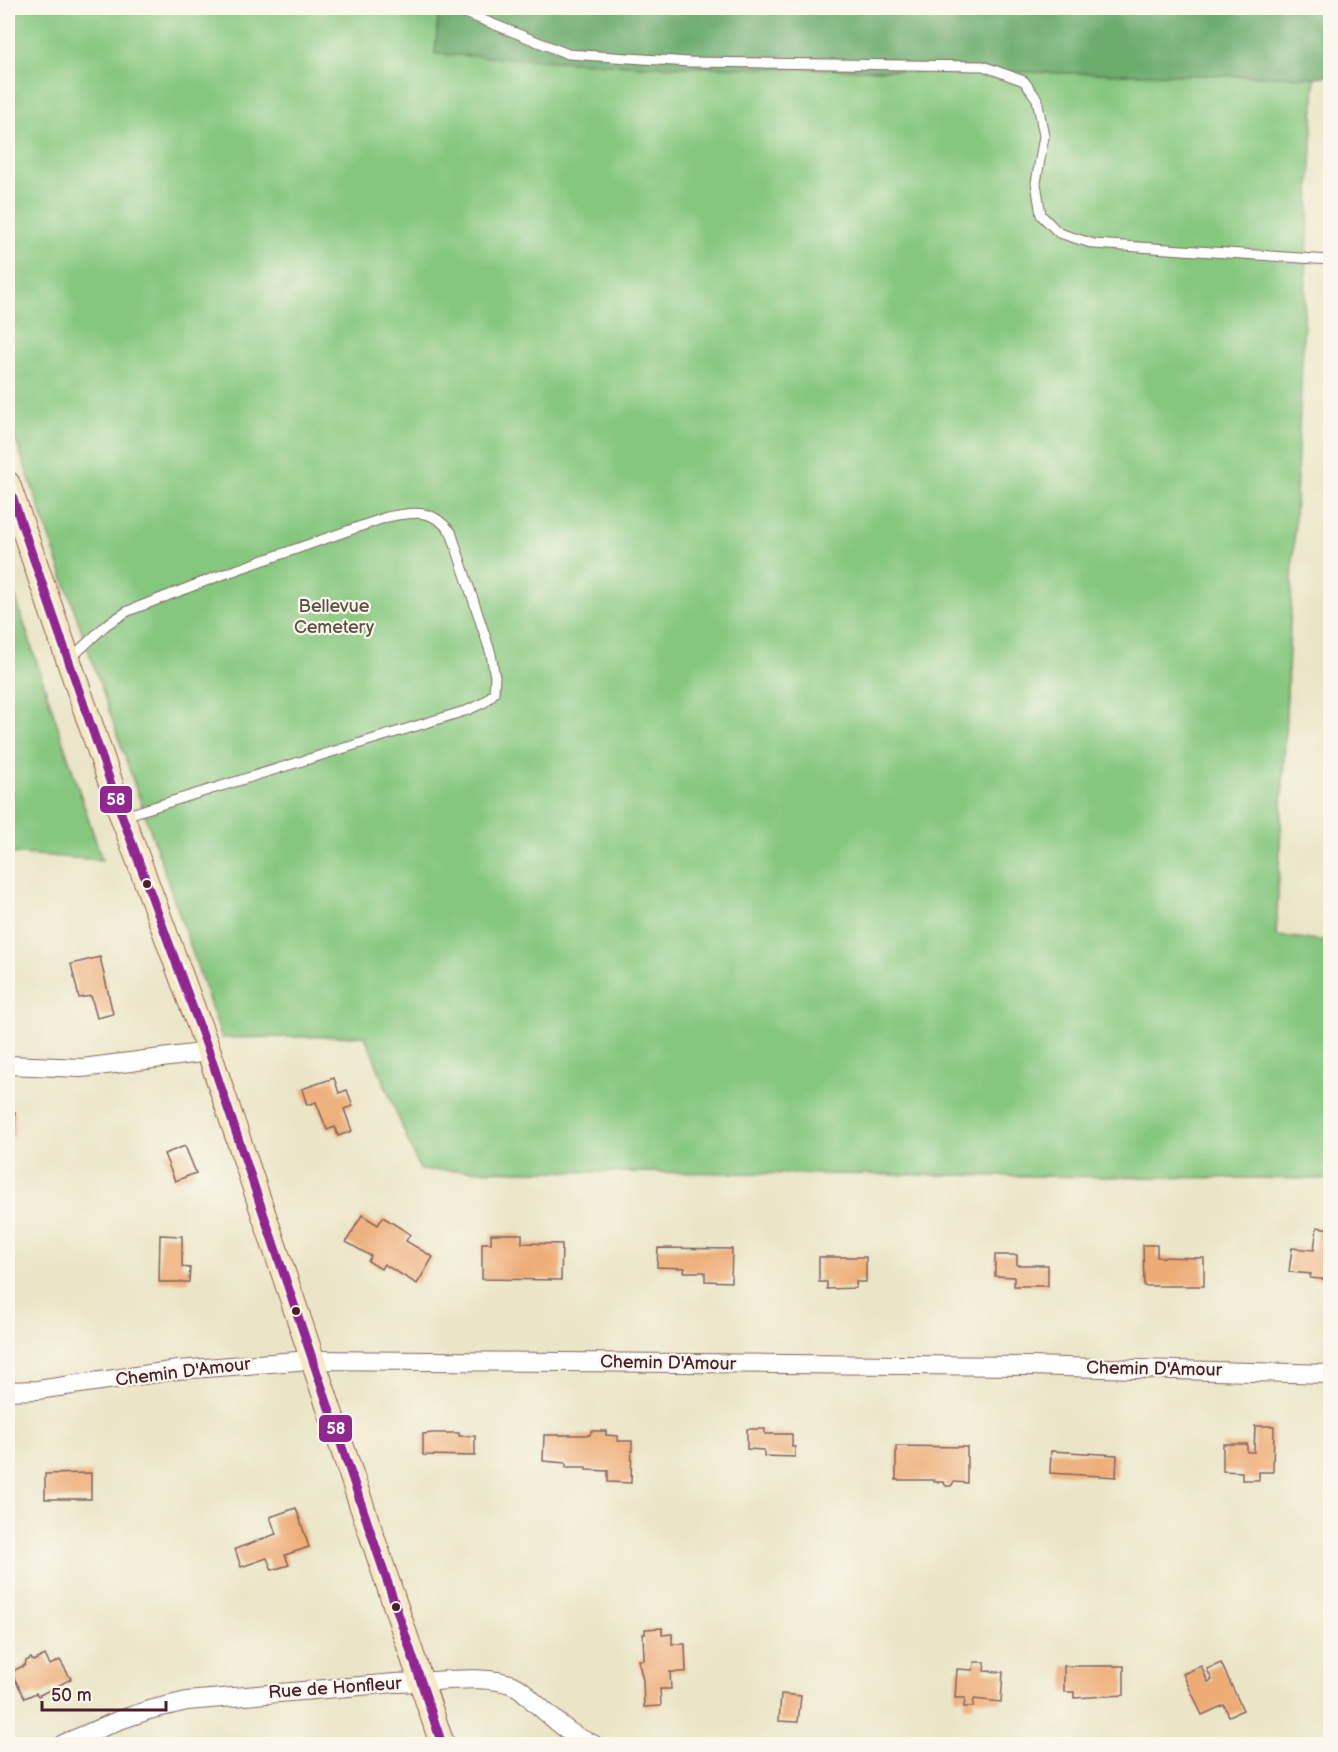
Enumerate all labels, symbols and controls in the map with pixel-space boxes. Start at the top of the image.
park label: Bellevue Cemetery [294,596,375,638]
line badge: 58 [99,785,133,814]
text: 58 [107,791,125,810]
unlabelled marker [141,878,153,890]
unlabelled marker [290,1305,302,1317]
street label: Chemin D'Amour [600,1351,737,1375]
street label: Chemin D'Amour [114,1353,252,1391]
street label: Chemin D'Amour [1086,1357,1223,1381]
line badge: 58 [318,1414,353,1443]
text: 58 [327,1420,345,1439]
unlabelled marker [390,1601,402,1613]
street label: Rue de Honfleur [268,1673,403,1703]
scale bar [42,1674,166,1712]
text: 50 m [51,1685,92,1706]

